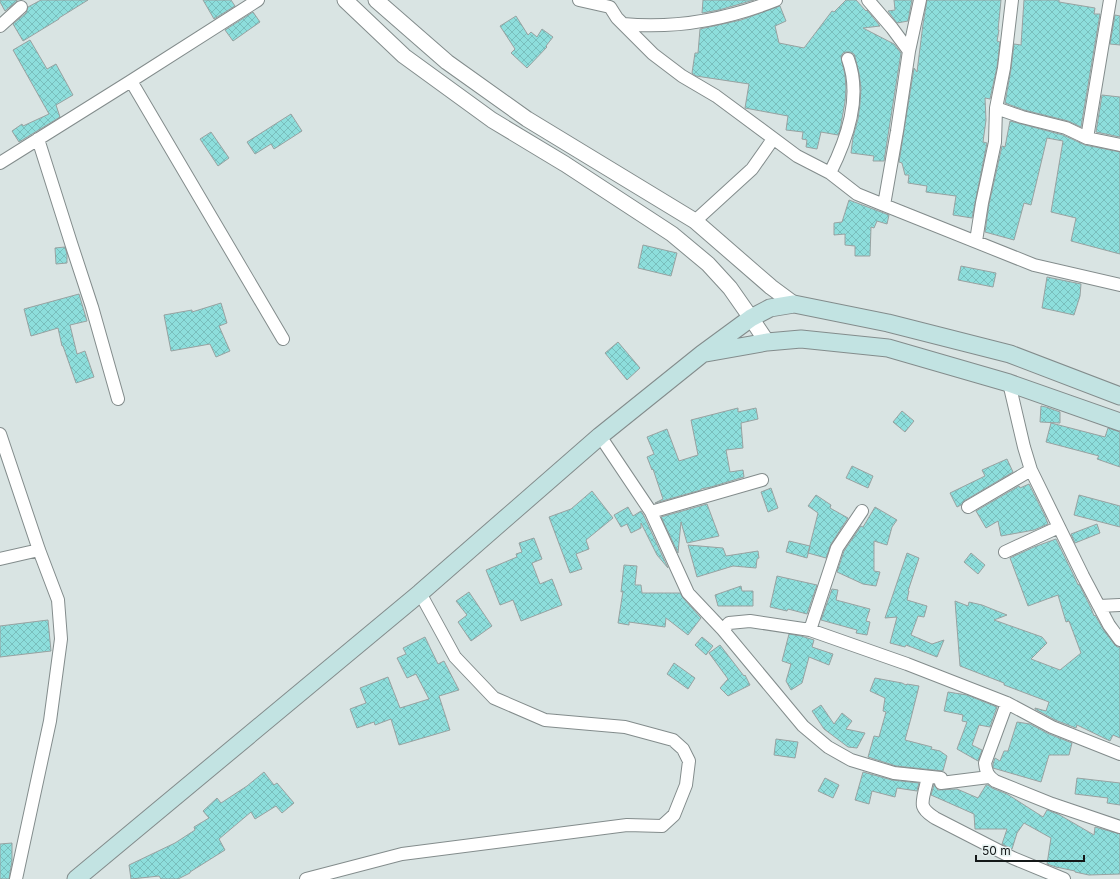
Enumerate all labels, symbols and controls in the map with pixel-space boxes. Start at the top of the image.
scale bar [976,837,1084,863]
text: 50 m [982,843,1011,858]

